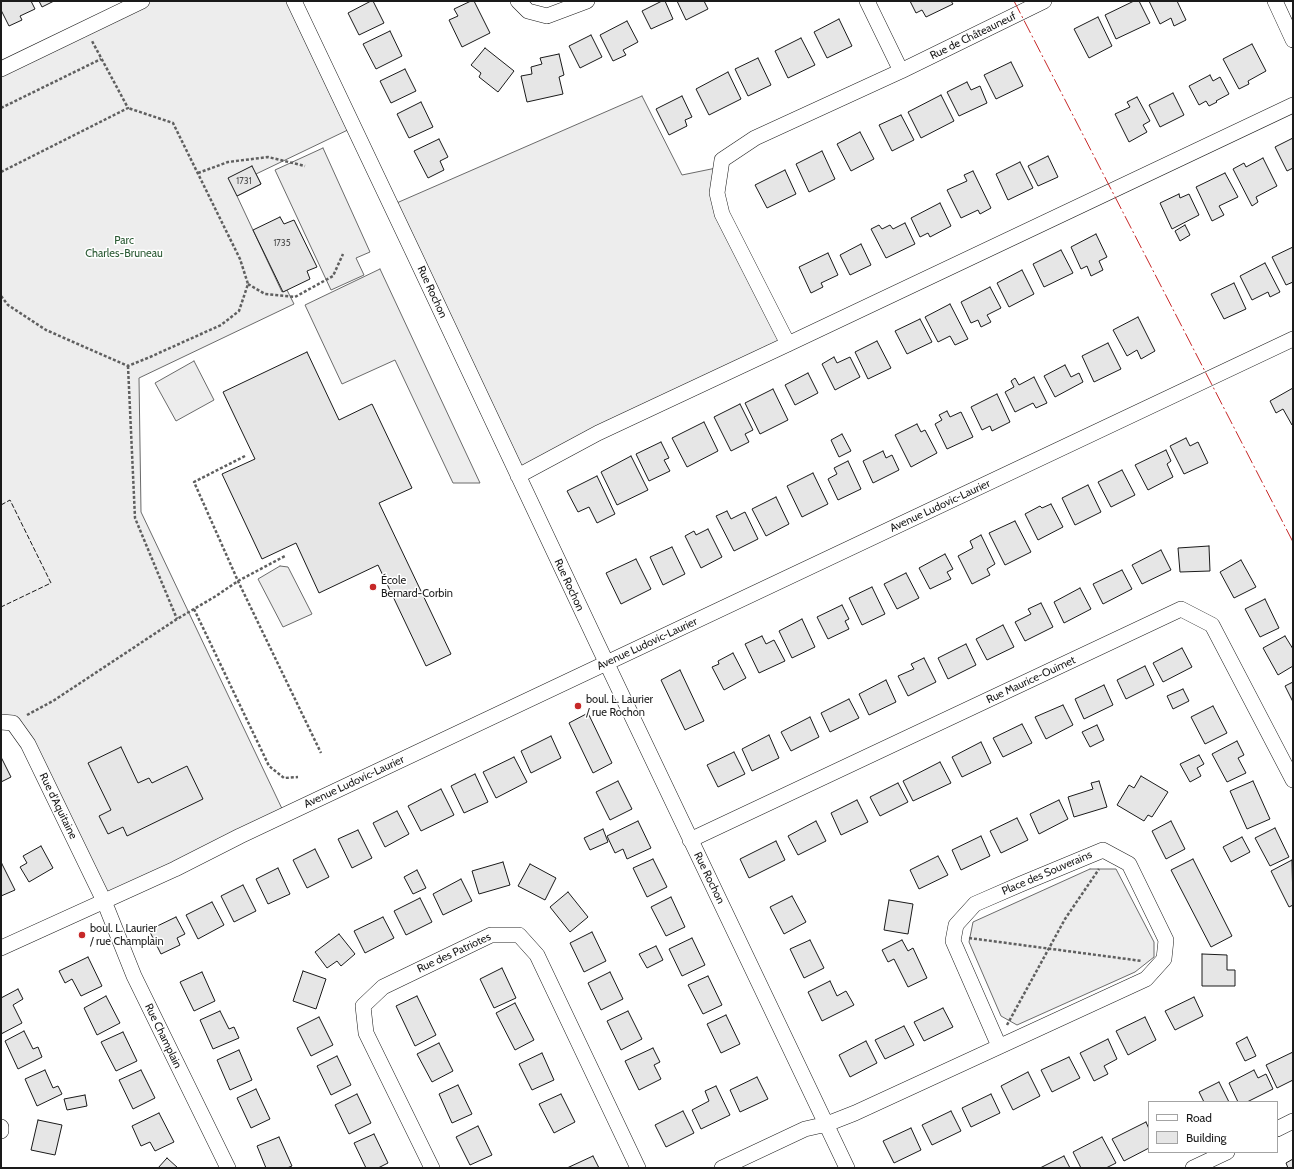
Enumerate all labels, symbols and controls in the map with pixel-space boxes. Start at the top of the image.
street label: Rue de Châteauneuf [928,9,1018,63]
house number: 1731 [236,176,252,186]
park label: Parc Charles-Bruneau [85,234,163,260]
house number: 1735 [273,238,291,248]
street label: Rue Rochon [414,264,450,320]
street label: Avenue Ludovic-Laurier [888,477,992,535]
street label: Rue Rochon [551,557,587,613]
place label: École Bernard-Corbin [381,574,453,600]
marker: École Bernard-Corbin [368,582,378,592]
street label: Avenue Ludovic-Laurier [595,615,699,673]
street label: Rue Maurice-Ouimet [984,654,1078,706]
place label: boul. L. Laurier / rue Rochon [586,693,653,719]
marker: boul. L. Laurier / rue Rochon [573,701,583,711]
street label: Avenue Ludovic-Laurier [302,753,406,811]
street label: Rue d'Aquitaine [36,771,80,841]
street label: Place des Souverains [1000,848,1094,898]
street label: Rue Rochon [691,850,727,906]
place label: boul. L. Laurier / rue Champlain [90,922,164,948]
marker: boul. L. Laurier / rue Champlain [77,930,87,940]
street label: Rue des Patriotes [415,930,493,976]
street label: Rue Champlain [142,1001,184,1071]
legend [1148,1101,1278,1153]
text: Road [1186,1110,1212,1125]
text: Building [1186,1130,1227,1145]

